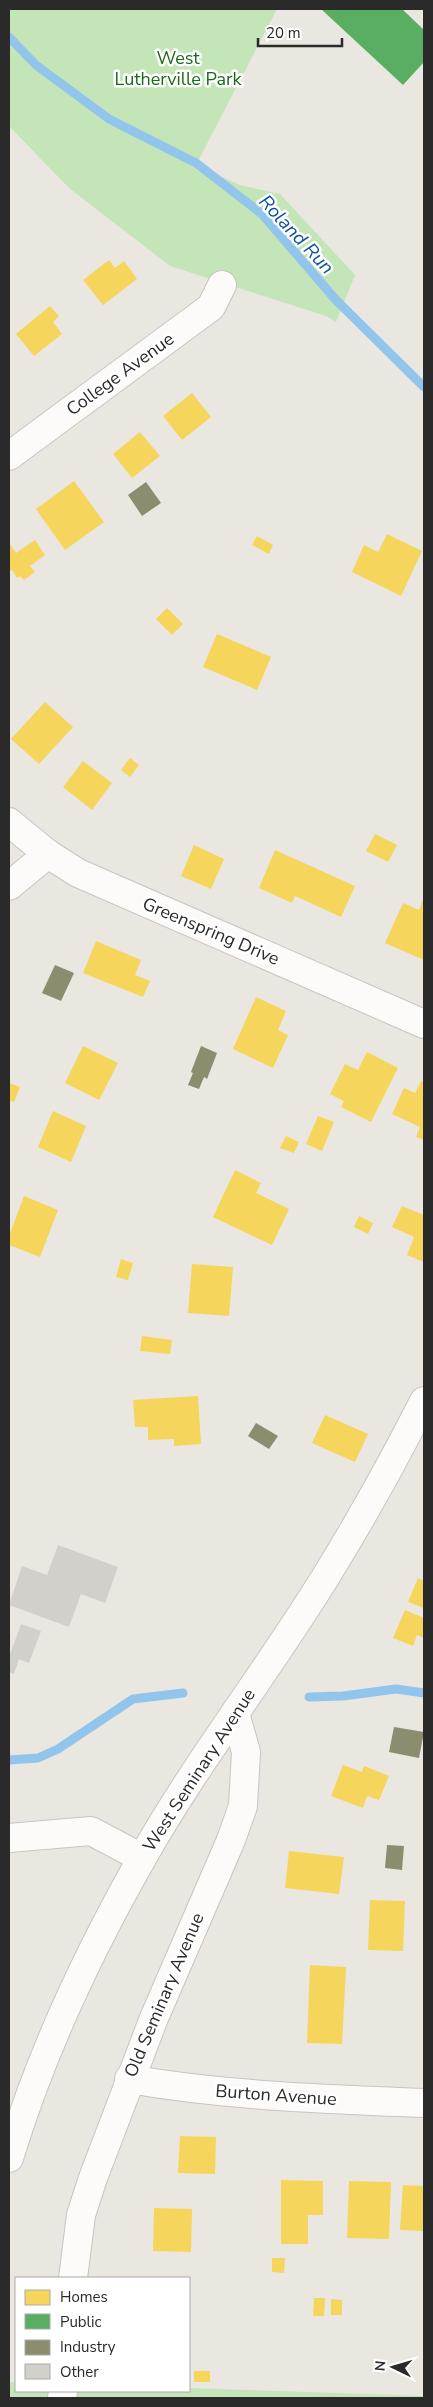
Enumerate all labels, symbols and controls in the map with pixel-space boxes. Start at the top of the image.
scale bar [258,15,342,47]
text: 20 m [266,23,301,43]
park label: West Lutherville Park [115,46,242,91]
water label: Roland Run [253,189,340,280]
street label: College Avenue [61,327,179,421]
street label: Greenspring Drive [139,891,283,971]
street label: West Seminary Avenue [137,1684,261,1856]
street label: Old Seminary Avenue [119,1909,209,2081]
street label: Burton Avenue [215,2079,337,2111]
legend [15,2277,190,2392]
text: Homes [60,2287,108,2307]
text: Public [60,2312,101,2332]
text: Industry [60,2337,116,2357]
north arrow [368,2342,418,2392]
text: N [371,2360,390,2372]
text: Other [60,2362,99,2382]

